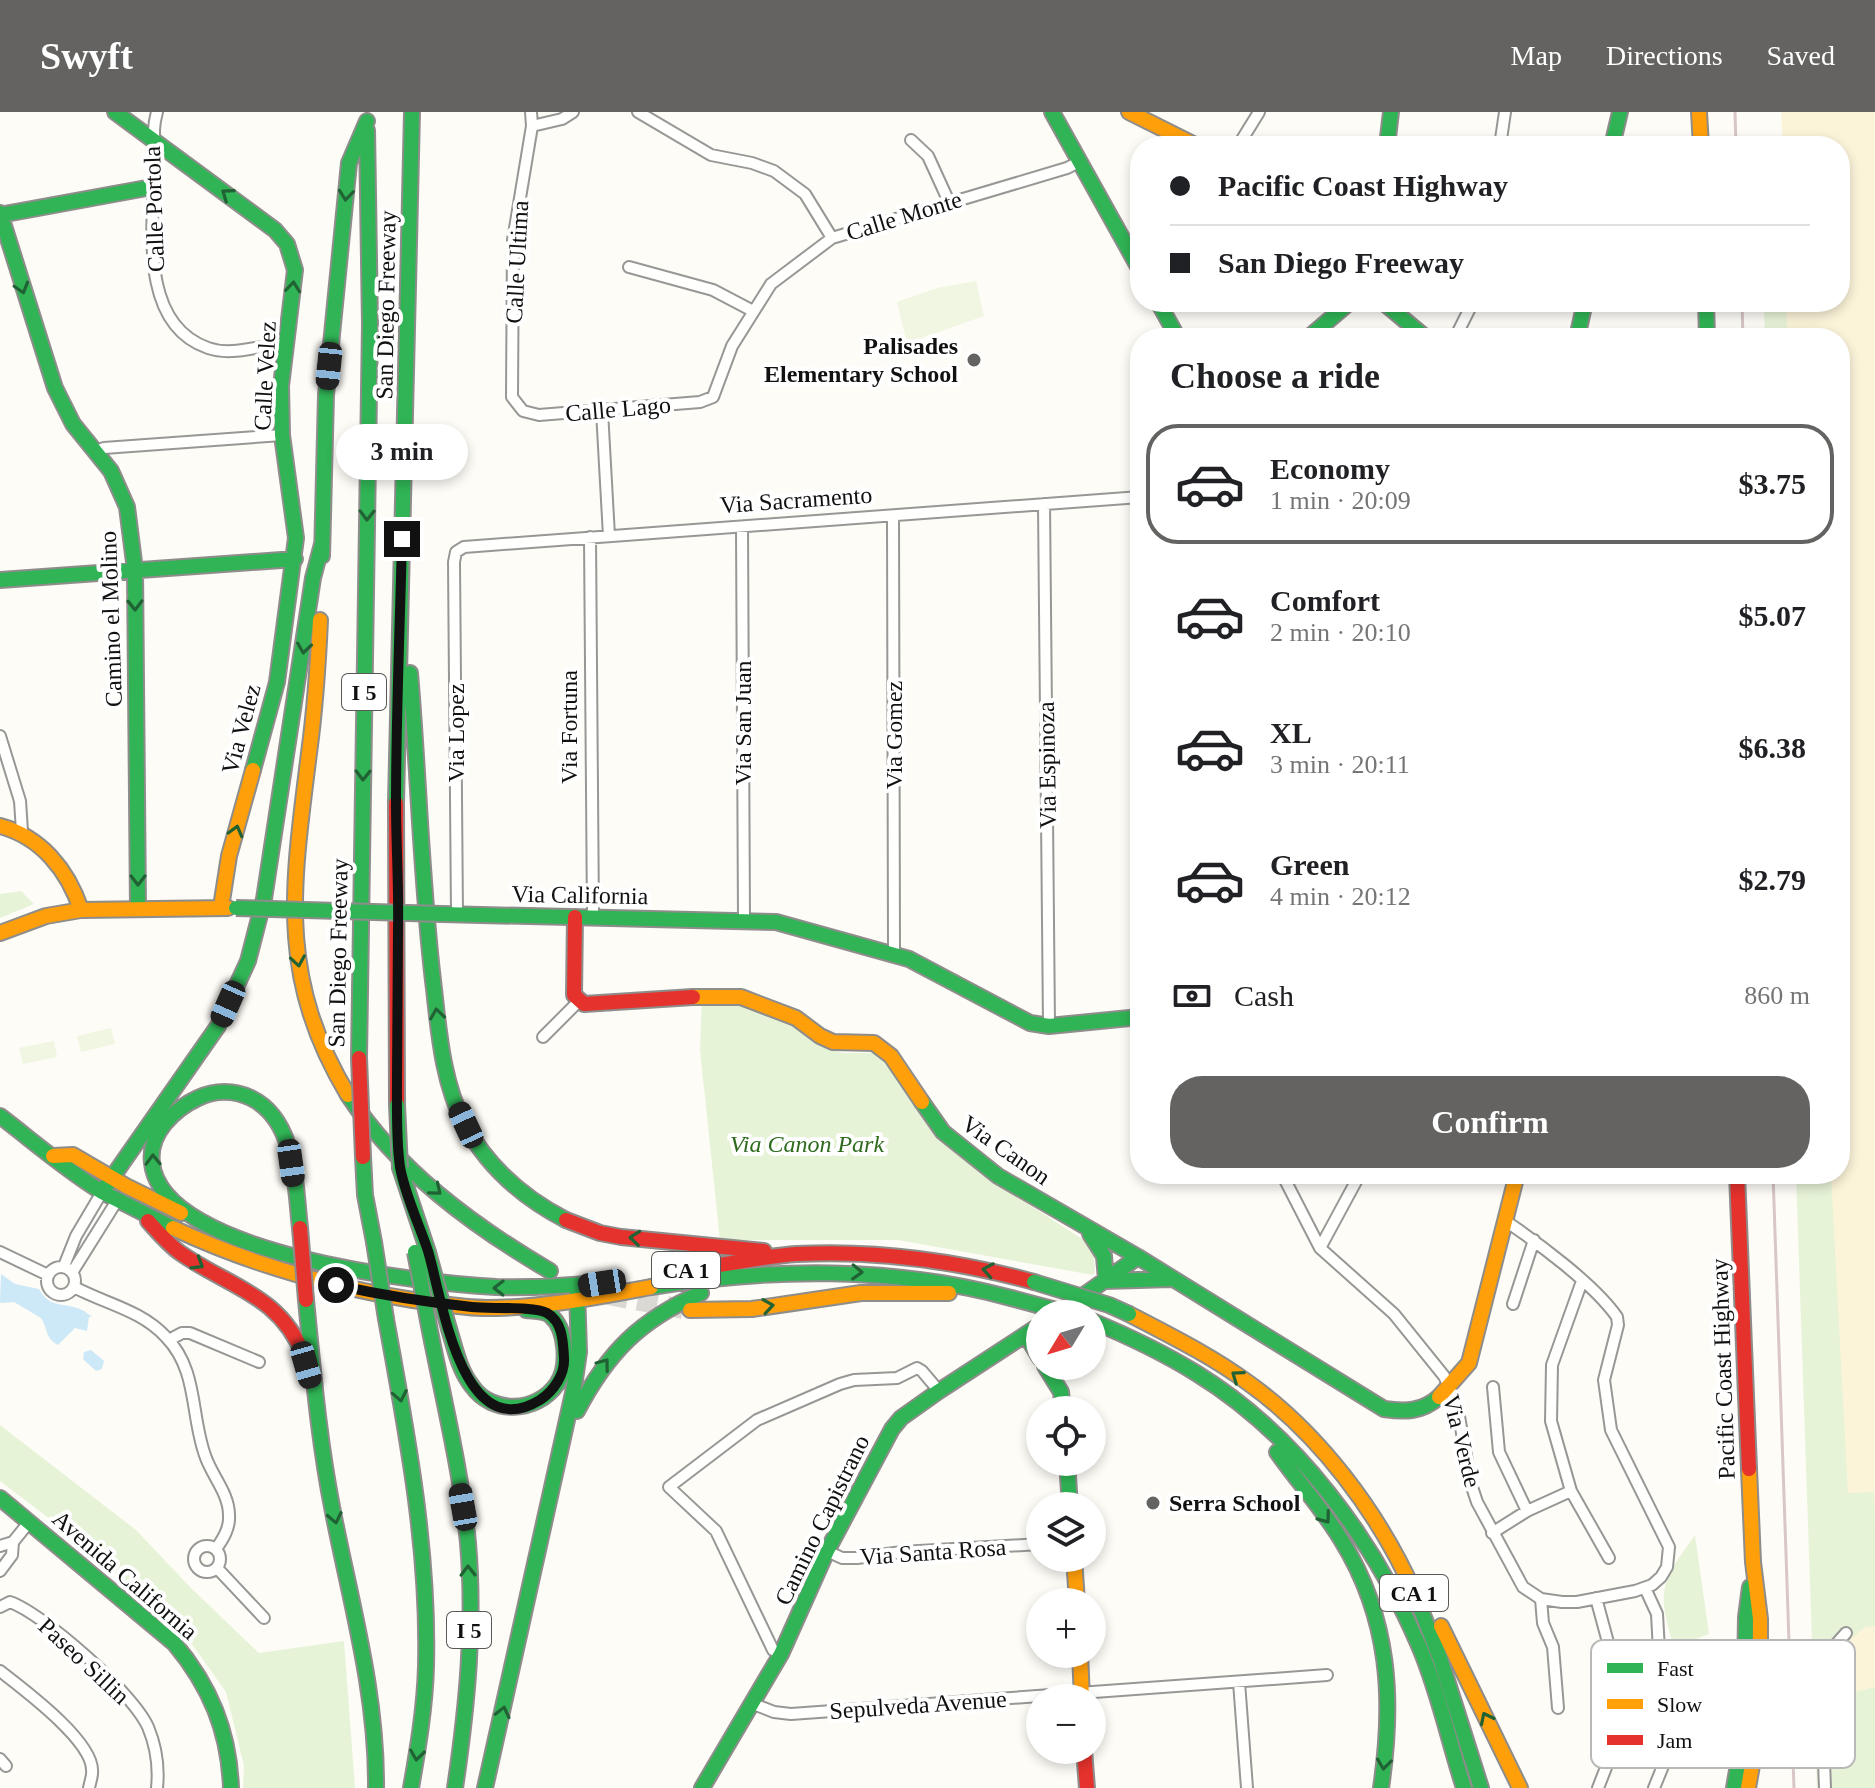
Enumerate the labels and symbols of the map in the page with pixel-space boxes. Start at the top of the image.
street label: Calle Portola [139,145,169,272]
street label: Calle Monte [843,186,965,246]
one-way arrow [222,189,236,204]
one-way arrow [338,189,355,202]
street label: Calle Ultima [501,199,533,324]
street label: San Diego Freeway [371,210,401,400]
one-way arrow [284,280,301,293]
one-way arrow [13,281,29,294]
street label: Calle Velez [249,321,281,431]
place label: Palisades Elementary School [764,333,958,387]
car [315,341,343,391]
marker: Palisades Elementary School [965,351,983,369]
street label: Calle Lago [564,391,672,427]
callout: 3 min [336,423,468,479]
street label: Via Sacramento [719,482,873,518]
one-way arrow [359,509,376,522]
route end [384,521,420,557]
street label: Camino el Molino [95,531,127,707]
one-way arrow [126,599,144,612]
one-way arrow [296,641,313,655]
street label: Via San Juan [730,660,756,786]
street label: Via Fortuna [556,670,582,784]
road number: I 5 [342,674,386,710]
street label: Via Velez [217,681,265,777]
street label: Via Gomez [881,681,907,789]
street label: Via Lopez [443,683,469,783]
street label: Via Espinoza [1033,701,1061,829]
one-way arrow [354,769,372,782]
one-way arrow [227,825,243,839]
street label: San Diego Freeway [323,858,353,1048]
one-way arrow [129,874,147,887]
street label: Via California [512,881,649,909]
one-way arrow [289,954,306,967]
car [207,977,249,1031]
one-way arrow [429,1007,446,1020]
car [445,1098,487,1152]
street label: Via Canon [957,1110,1055,1190]
park label: Via Canon Park [730,1131,884,1157]
car [276,1138,306,1188]
one-way arrow [144,1153,162,1166]
one-way arrow [427,1180,442,1195]
one-way arrow [628,1229,641,1246]
road number: CA 1 [652,1252,720,1288]
one-way arrow [189,1255,204,1270]
street label: Pacific Coast Highway [1706,1258,1740,1480]
one-way arrow [981,1262,995,1279]
one-way arrow [851,1264,864,1281]
route start [318,1267,354,1303]
car [576,1267,628,1299]
one-way arrow [492,1279,505,1297]
one-way arrow [761,1299,775,1316]
north arrow [1026,1300,1106,1380]
car [288,1339,324,1391]
one-way arrow [594,1358,608,1373]
one-way arrow [1231,1371,1246,1386]
one-way arrow [391,1389,408,1402]
street label: Via Verde [1438,1392,1486,1490]
street label: Camino Capistrano [770,1431,874,1609]
car [447,1481,479,1533]
place label: Serra School [1169,1490,1301,1516]
marker: Serra School [1144,1494,1162,1512]
street label: Avenida California [47,1505,203,1645]
one-way arrow [1315,1510,1330,1524]
one-way arrow [326,1511,343,1525]
street label: Via Santa Rosa [859,1534,1007,1570]
one-way arrow [459,1564,477,1577]
road number: CA 1 [1380,1575,1448,1611]
road number: I 5 [447,1612,491,1648]
street label: Paseo Sillin [33,1613,135,1709]
legend [1591,1640,1855,1768]
text: Fast [1657,1656,1694,1681]
street label: Sepulveda Avenue [829,1686,1007,1724]
text: Slow [1657,1692,1702,1717]
one-way arrow [493,1706,510,1719]
one-way arrow [1480,1711,1496,1726]
text: Jam [1657,1728,1692,1753]
one-way arrow [409,1748,426,1762]
one-way arrow [1376,1757,1393,1771]

